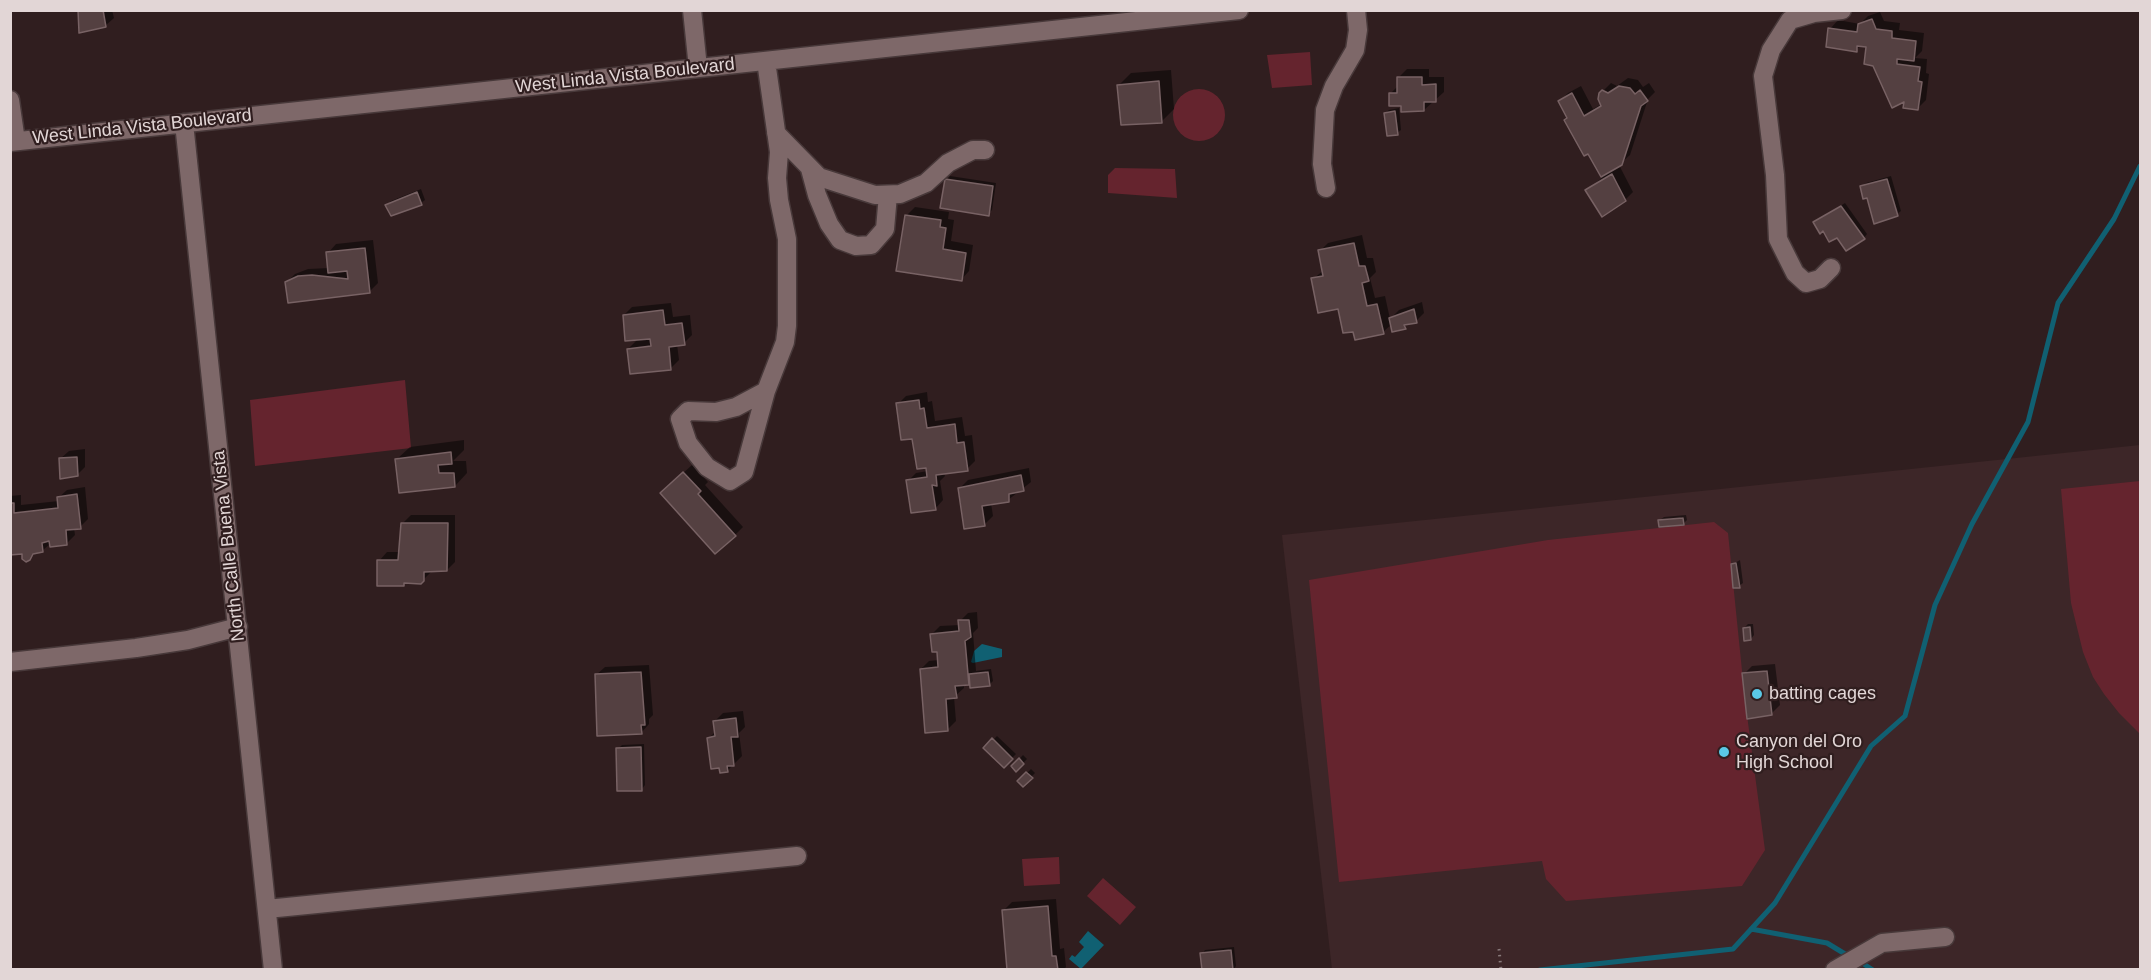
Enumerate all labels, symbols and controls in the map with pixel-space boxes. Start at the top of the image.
street label: West Linda Vista Boulevard [514,54,736,98]
street label: West Linda Vista Boulevard [31,105,253,149]
street label: North Calle Buena Vista [208,450,250,642]
place label: batting cages [1769,683,1876,705]
marker: batting cages [1750,687,1764,701]
place label: Canyon del Oro High School [1736,731,1862,774]
marker: Canyon del Oro High School [1717,745,1731,759]

